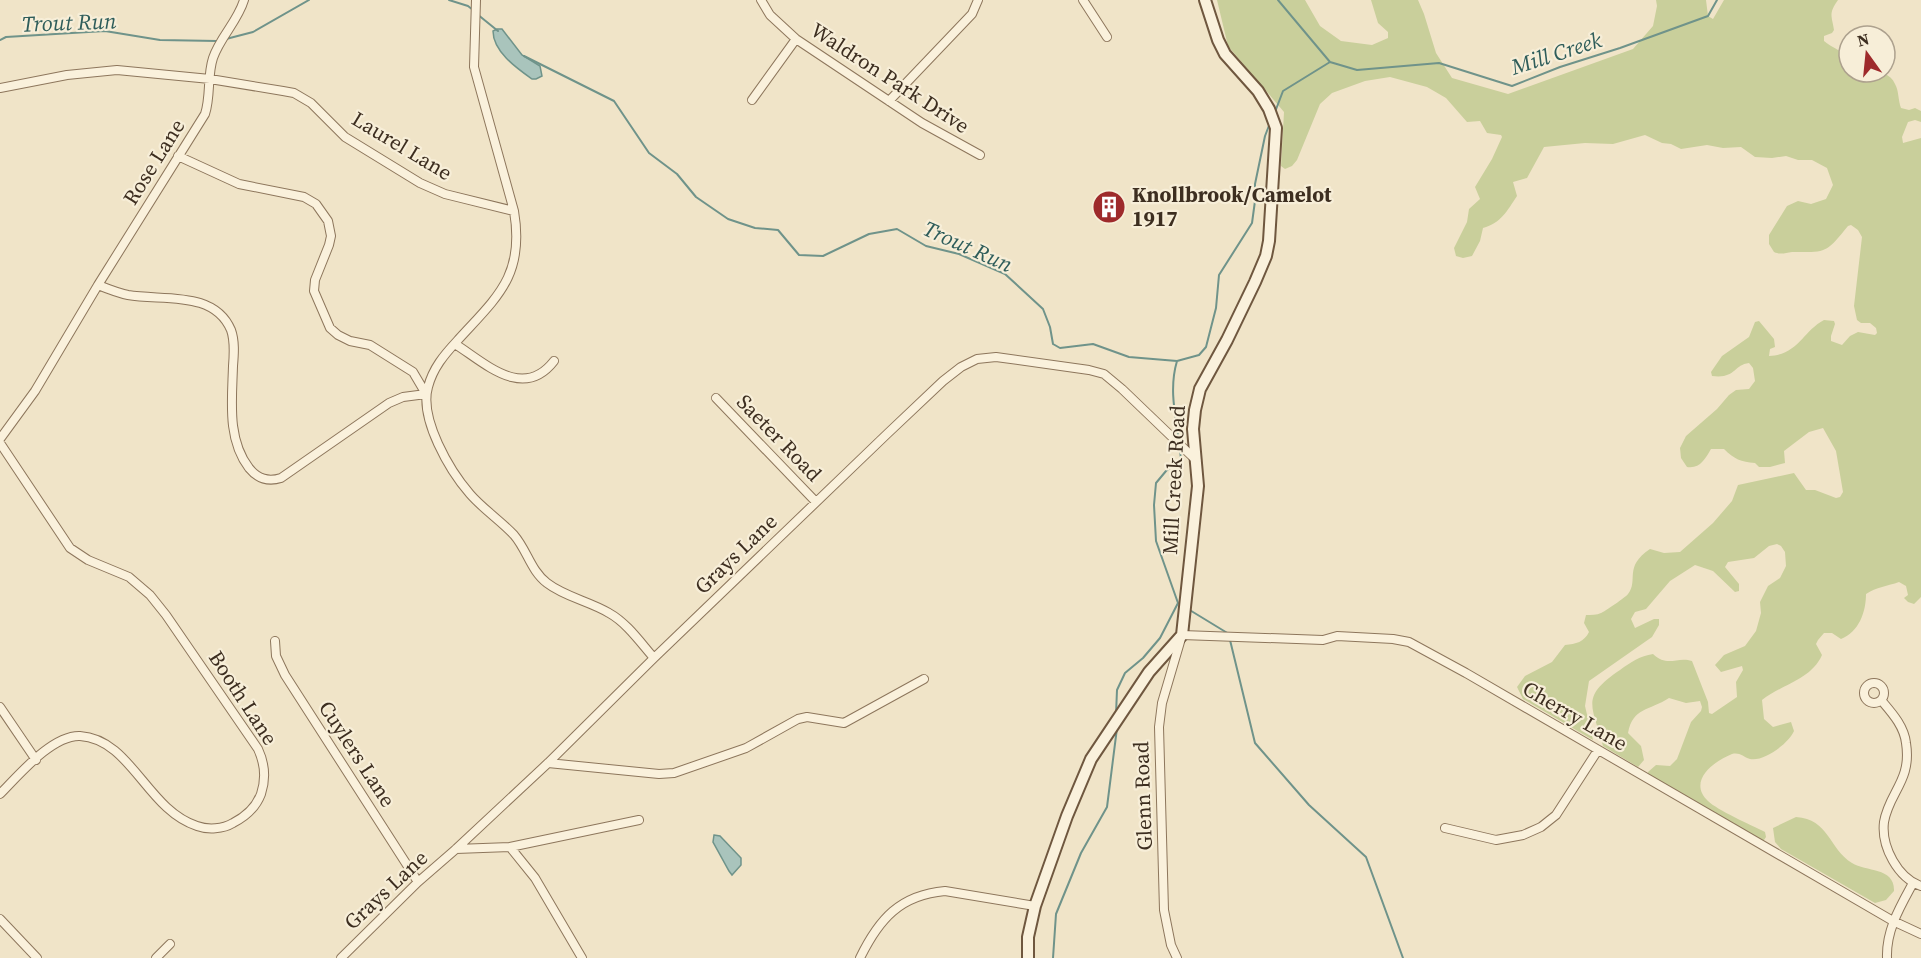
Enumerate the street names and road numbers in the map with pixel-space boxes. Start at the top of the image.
street label: Waldron Park Drive [805,15,975,140]
street label: Laurel Lane [347,104,458,187]
street label: Rose Lane [116,113,191,210]
street label: Saeter Road [730,388,828,488]
street label: Mill Creek Road [1155,404,1192,555]
street label: Grays Lane [688,507,783,600]
street label: Booth Lane [202,645,285,750]
street label: Cherry Lane [1517,674,1633,757]
street label: Cuylers Lane [312,695,403,813]
street label: Glenn Road [1126,741,1159,851]
street label: Grays Lane [338,843,434,936]

